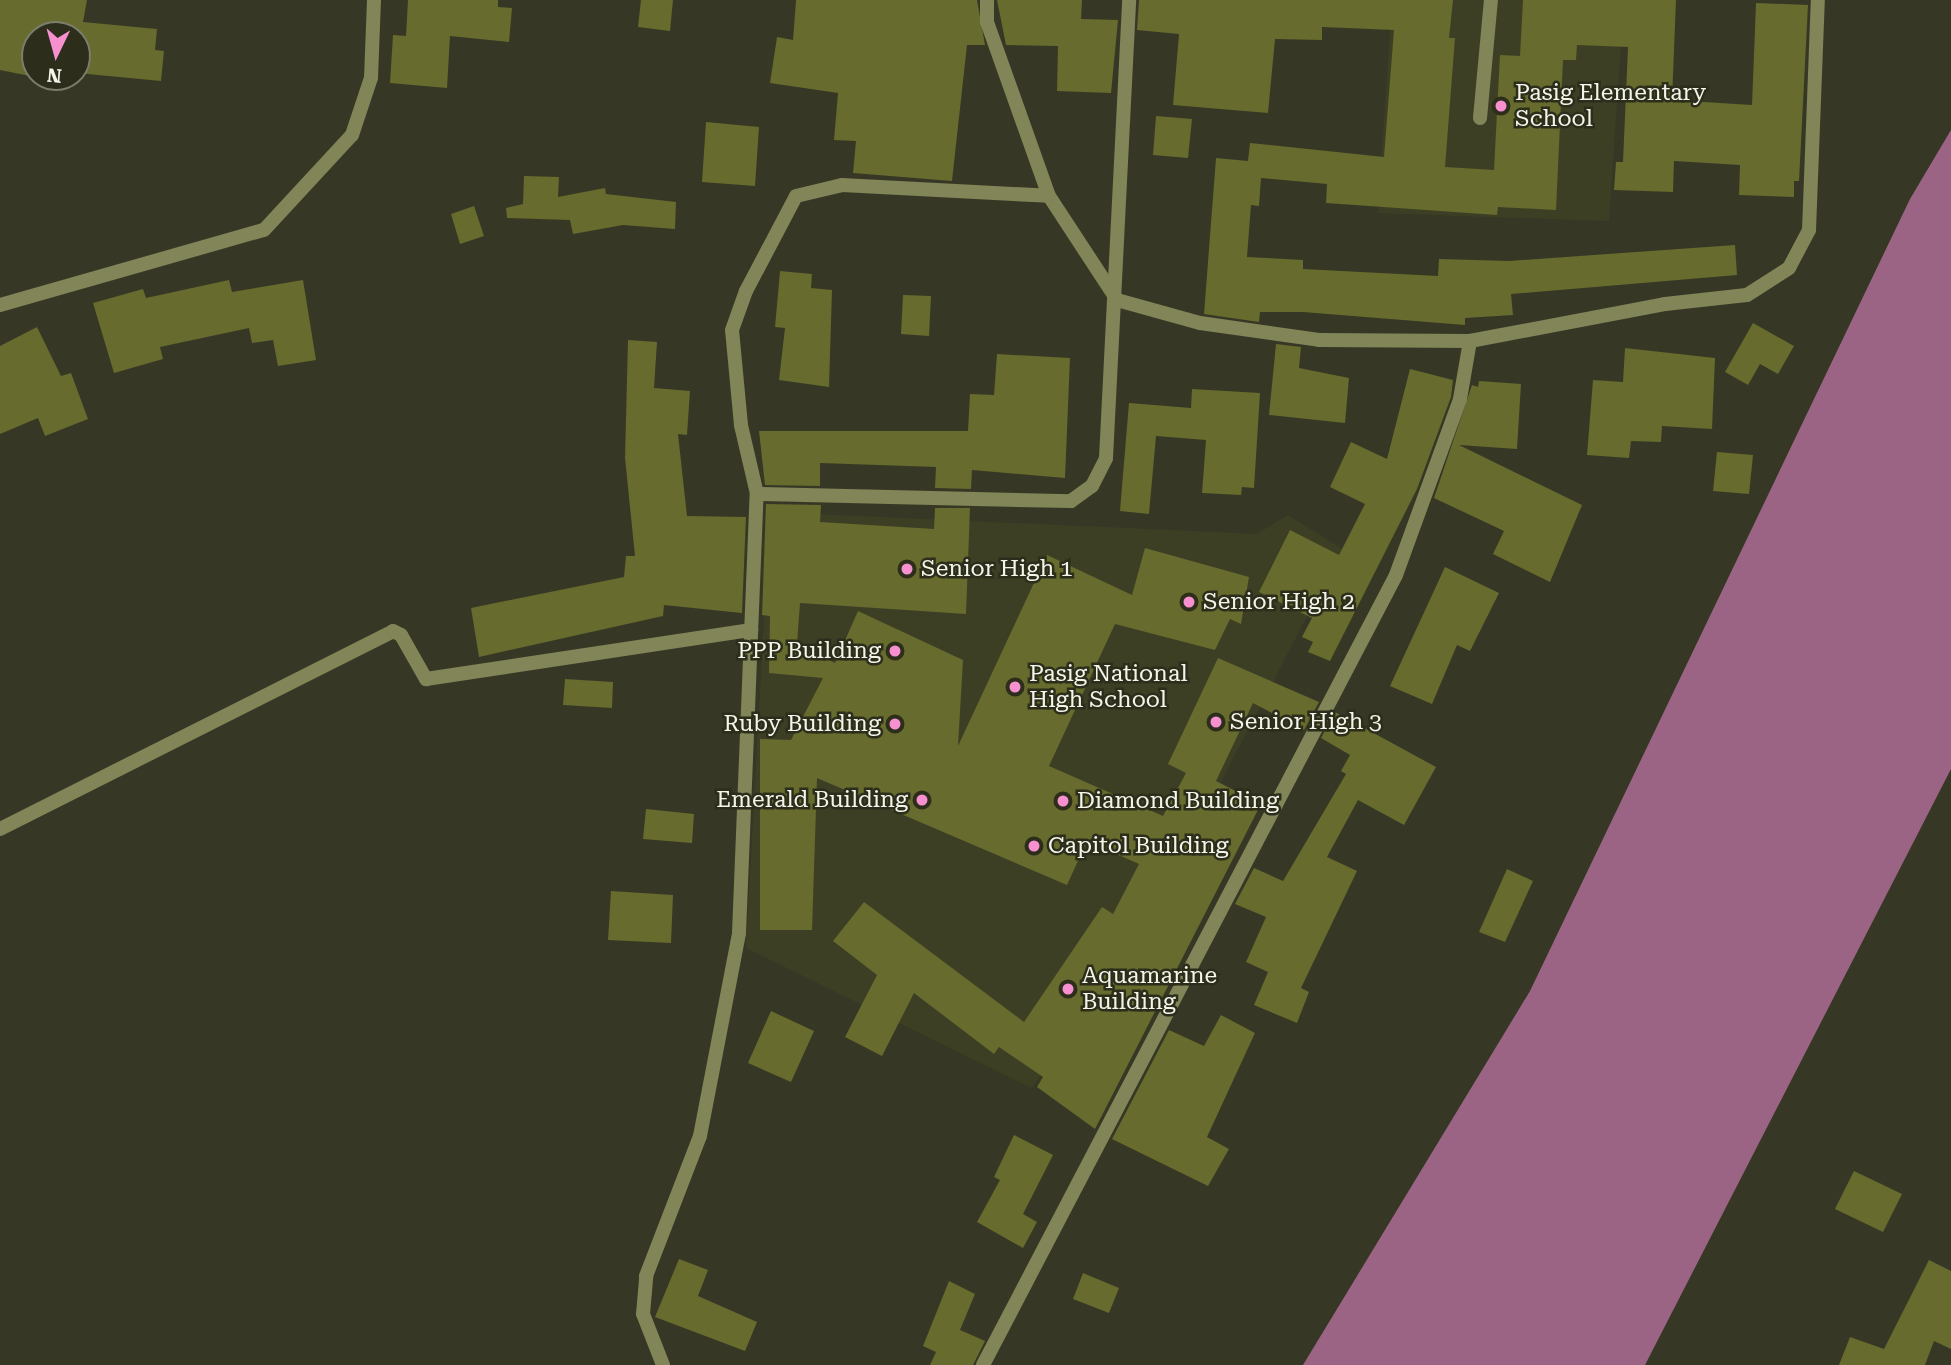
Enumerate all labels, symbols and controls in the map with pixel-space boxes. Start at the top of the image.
north arrow [21,21,91,91]
text: N [46,63,63,88]
place label: Pasig Elementary School [1515,79,1706,133]
marker: Pasig Elementary School [1493,98,1509,114]
place label: Senior High 1 [921,555,1073,583]
marker: Senior High 1 [899,561,915,577]
place label: Senior High 2 [1203,588,1355,616]
marker: Senior High 2 [1181,594,1197,610]
place label: PPP Building [737,637,881,665]
marker: PPP Building [887,643,903,659]
place label: Pasig National High School [1029,660,1188,714]
marker: Pasig National High School [1007,679,1023,695]
place label: Senior High 3 [1230,708,1382,736]
place label: Ruby Building [723,710,881,738]
marker: Senior High 3 [1208,714,1224,730]
marker: Ruby Building [887,716,903,732]
place label: Emerald Building [716,786,908,814]
place label: Diamond Building [1077,787,1279,815]
marker: Emerald Building [914,792,930,808]
marker: Diamond Building [1055,793,1071,809]
place label: Capitol Building [1048,832,1229,860]
marker: Capitol Building [1026,838,1042,854]
place label: Aquamarine Building [1082,962,1217,1016]
marker: Aquamarine Building [1060,981,1076,997]

